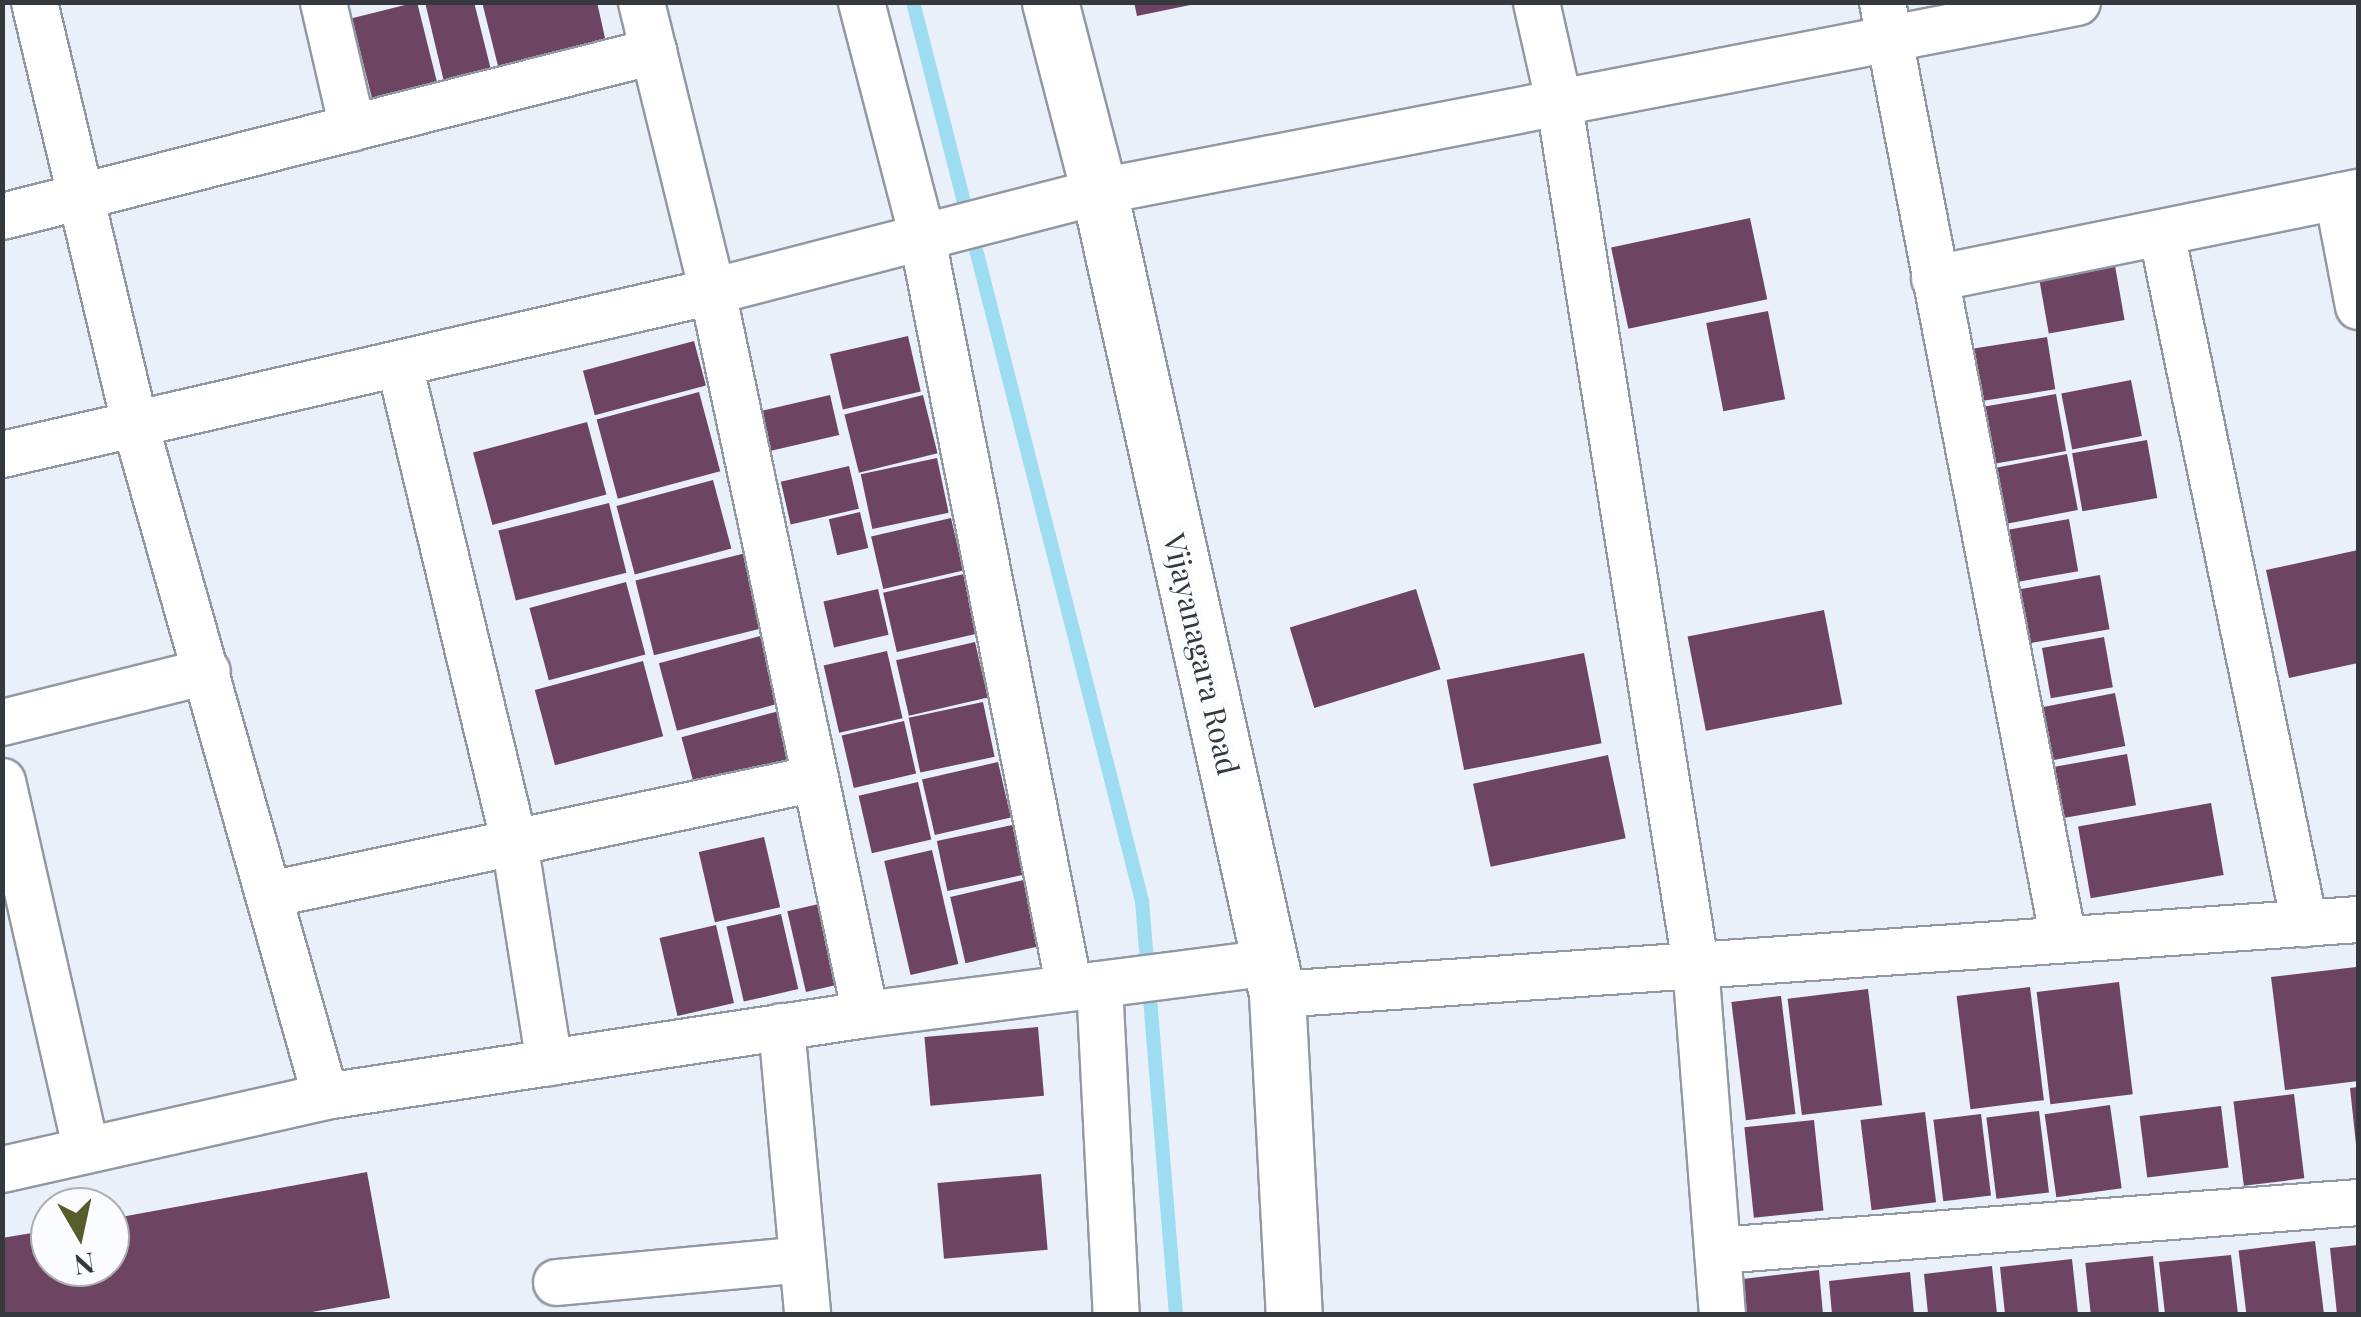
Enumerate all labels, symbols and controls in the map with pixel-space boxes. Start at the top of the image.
street label: Vijayanagara Road [1157,530,1247,778]
north arrow [30,1187,130,1287]
text: N [72,1245,97,1285]

